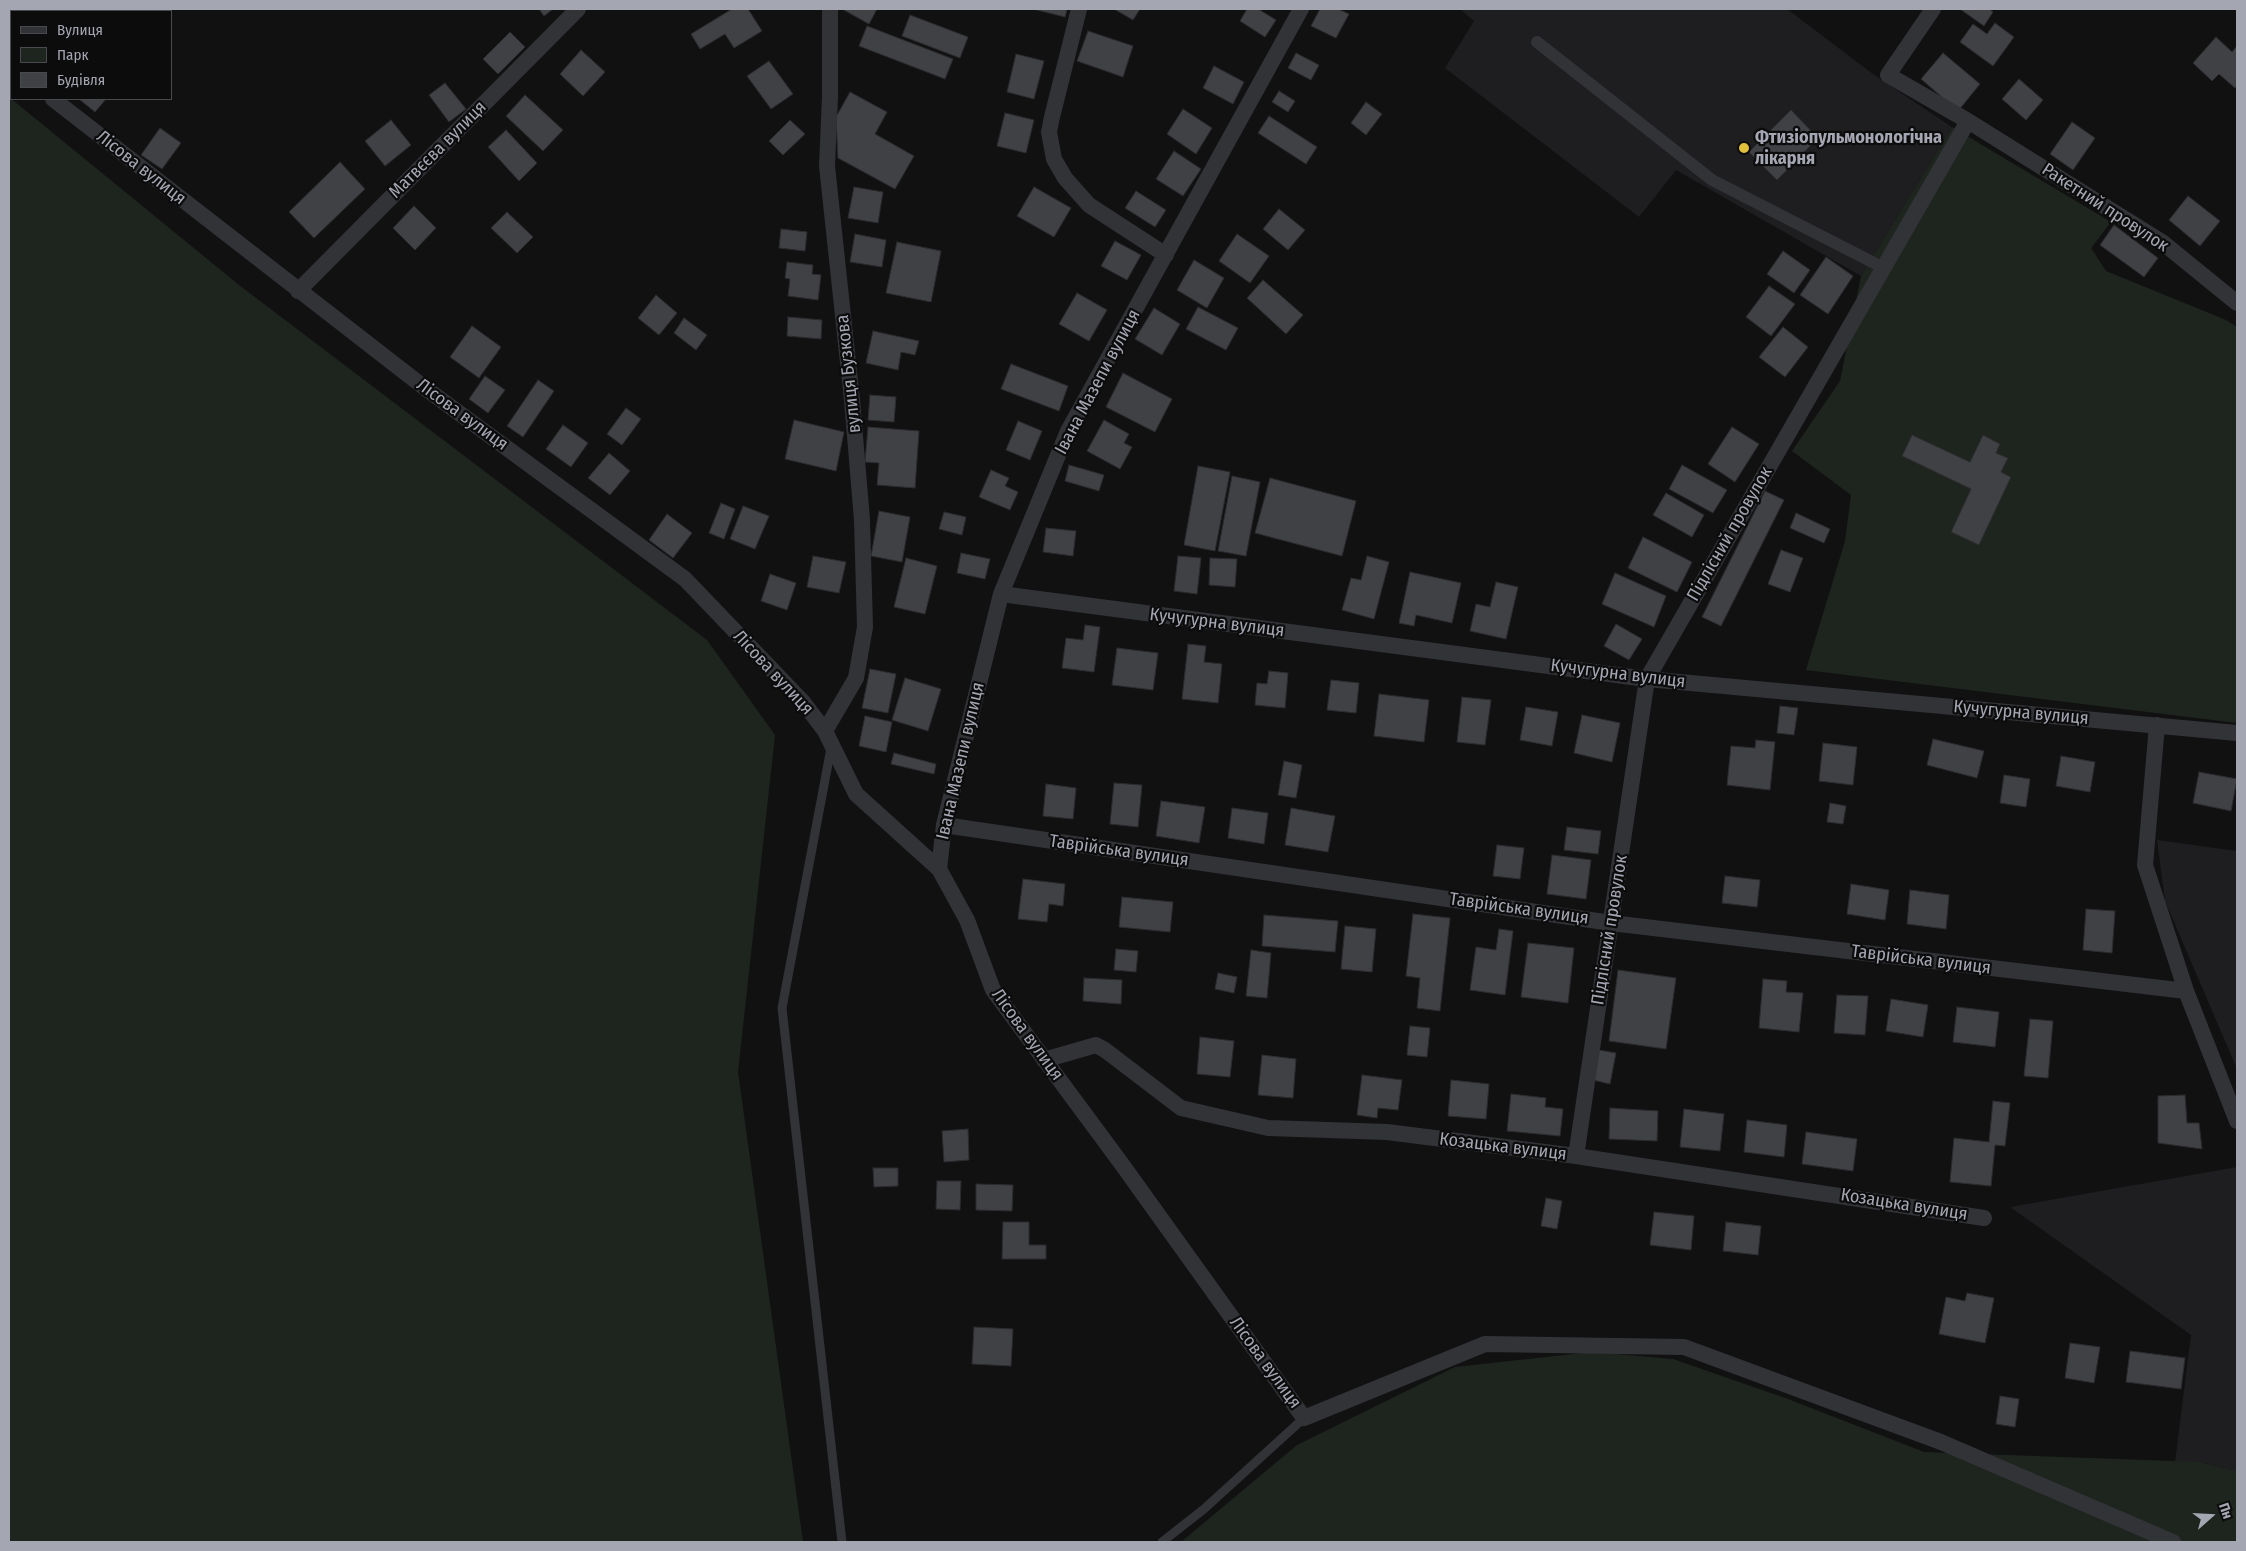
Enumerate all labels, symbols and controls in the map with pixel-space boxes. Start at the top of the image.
legend [10,10,172,100]
text: Вулиця [57,21,103,39]
text: Парк [57,46,88,64]
text: Будівля [57,71,105,89]
street label: Матвєєва вулиця [385,97,491,203]
street label: Лісова вулиця [92,126,190,210]
place label: Фтизіопульмонологічна лікарня [1755,127,1942,170]
marker: Фтизіопульмонологічна лікарня [1737,141,1751,155]
street label: Ракетний провулок [2038,159,2172,257]
street label: Івана Мазепи вулиця [1051,306,1145,458]
street label: вулиця Бузкова [832,314,866,434]
street label: Лісова вулиця [412,375,512,455]
street label: Підлісний провулок [1683,463,1777,605]
street label: Кучугурна вулиця [1148,604,1286,642]
street label: Лісова вулиця [728,626,818,720]
street label: Кучугурна вулиця [1549,655,1687,693]
street label: Івана Мазепи вулиця [932,680,990,842]
street label: Кучугурна вулиця [1953,696,2089,730]
street label: Таврійська вулиця [1048,831,1190,871]
street label: Підлісний провулок [1587,853,1633,1007]
street label: Таврійська вулиця [1448,889,1590,929]
street label: Таврійська вулиця [1850,941,1992,979]
street label: Лісова вулиця [987,985,1067,1085]
street label: Козацька вулиця [1438,1128,1568,1166]
street label: Козацька вулиця [1839,1184,1969,1226]
street label: Лісова вулиця [1225,1313,1305,1413]
north arrow [2186,1491,2236,1541]
text: Пн [2215,1501,2236,1521]

